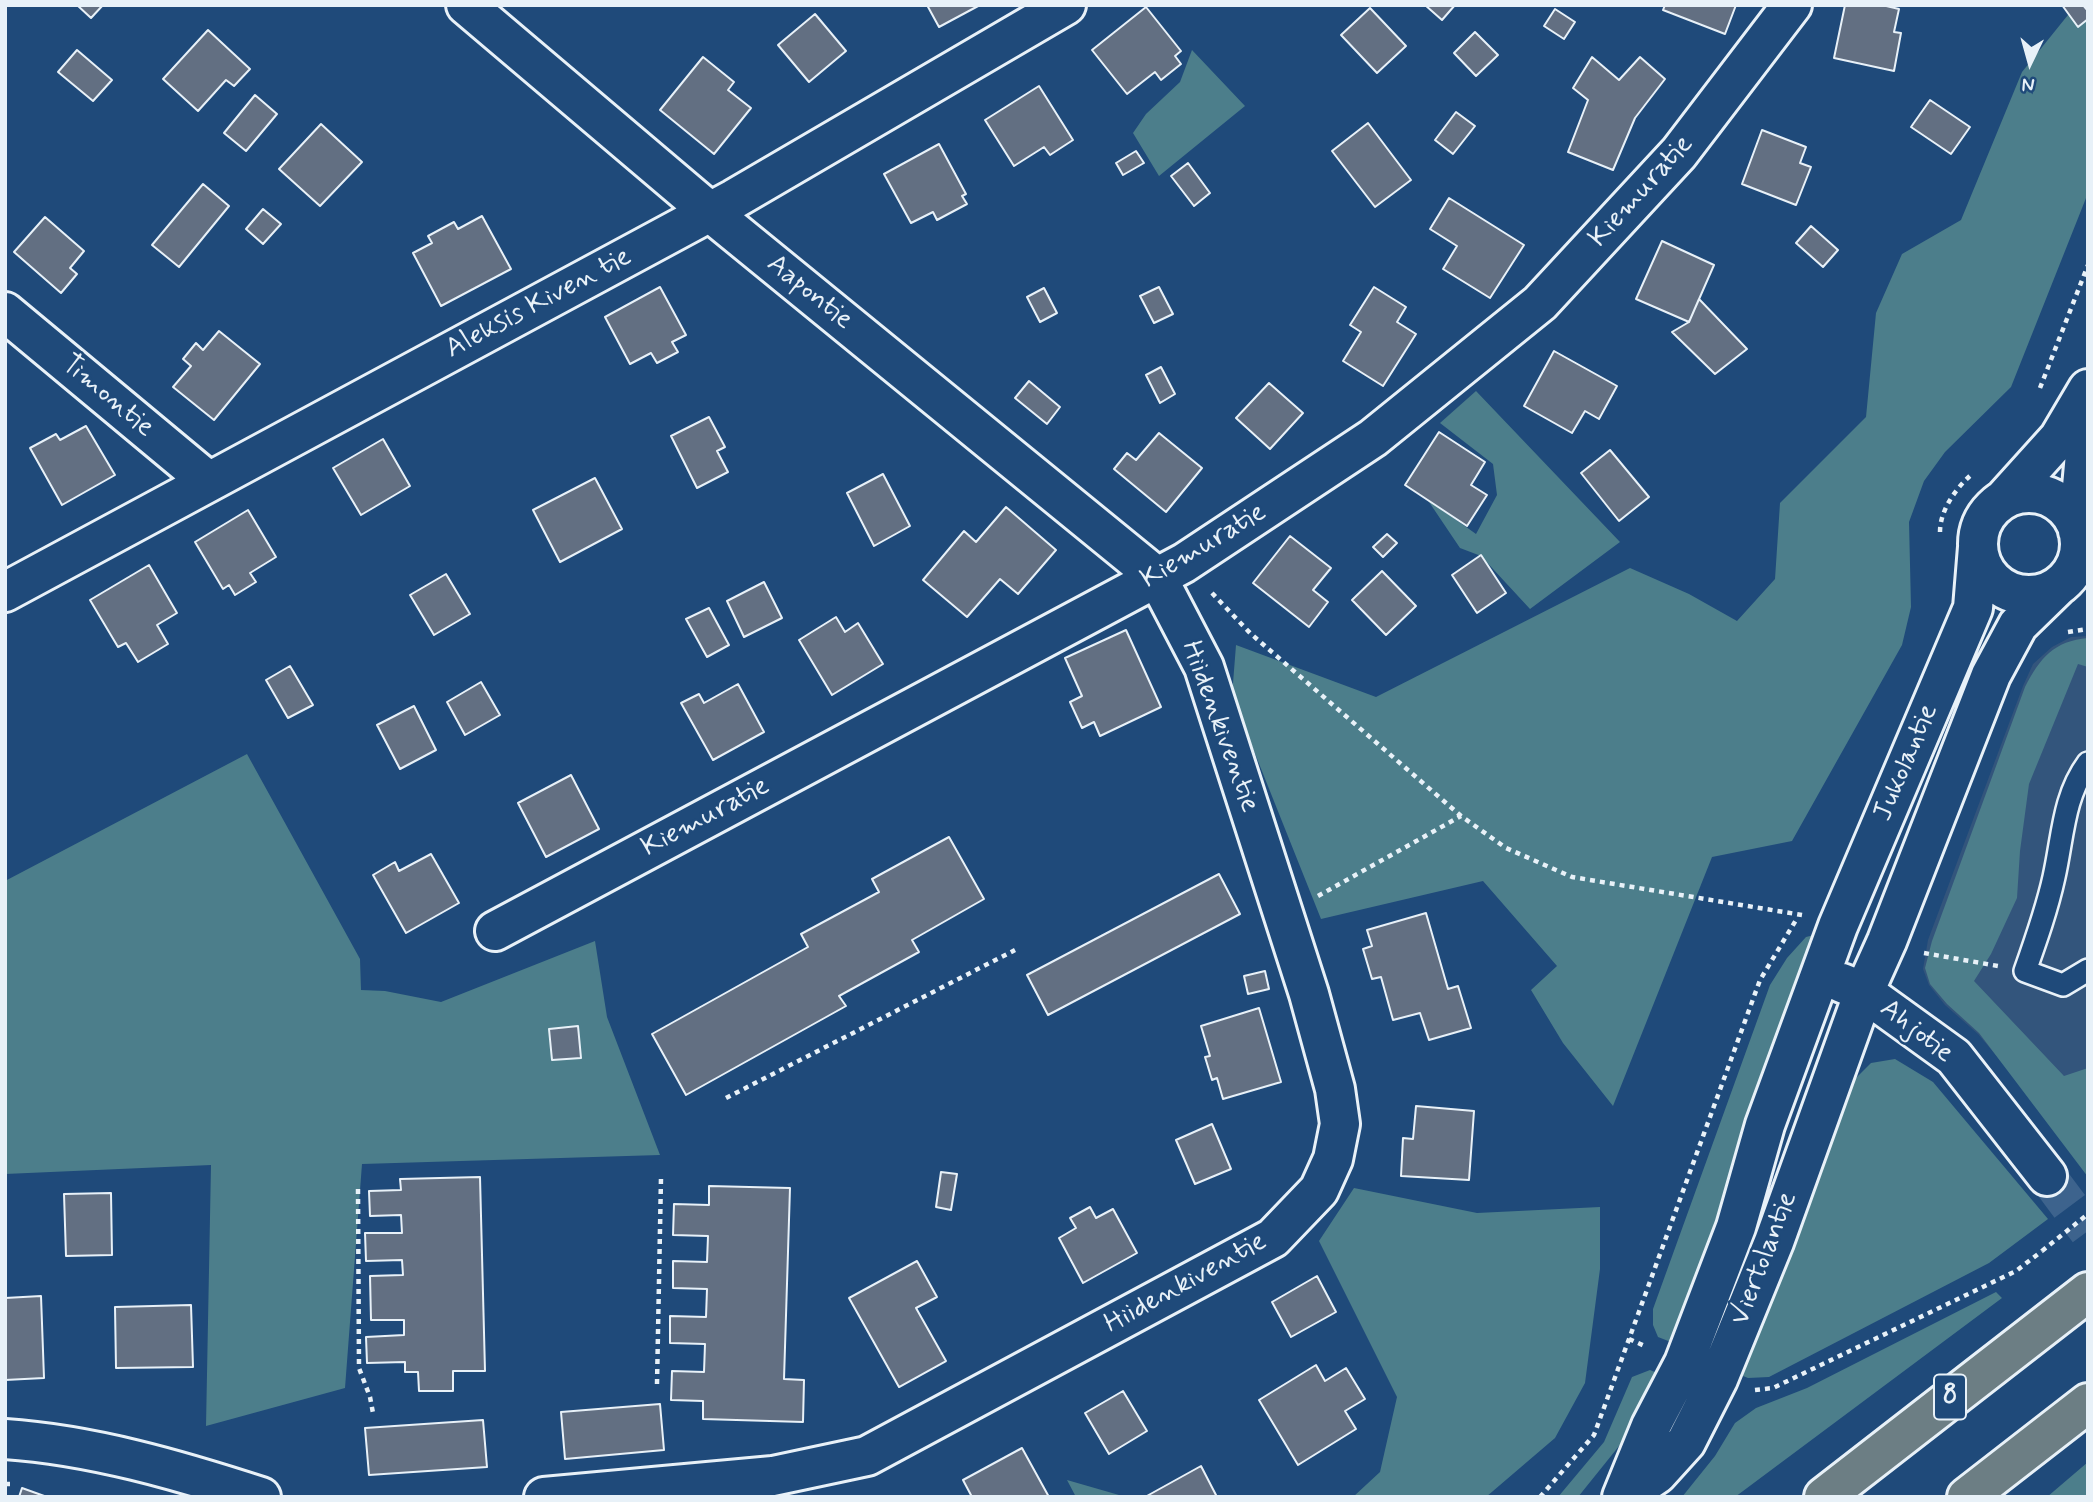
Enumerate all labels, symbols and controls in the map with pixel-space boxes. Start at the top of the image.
north arrow [1995,28,2065,98]
text: N [2021,71,2036,97]
street label: Kiemuratie [1583,129,1701,255]
street label: Aleksis Kiven tie [440,241,638,367]
street label: Aapontie [759,248,859,338]
street label: Timontie [54,348,160,446]
street label: Kiemuratie [1135,497,1273,597]
street label: Hiidenkiventie [1172,637,1266,817]
street label: Jukolantie [1867,700,1947,826]
street label: Kiemuratie [636,770,776,866]
street label: Ahjotie [1872,993,1960,1071]
street label: Viertolantie [1724,1188,1806,1330]
street label: Hiidenkiventie [1099,1226,1273,1342]
road number: 8 [1934,1374,1966,1420]

